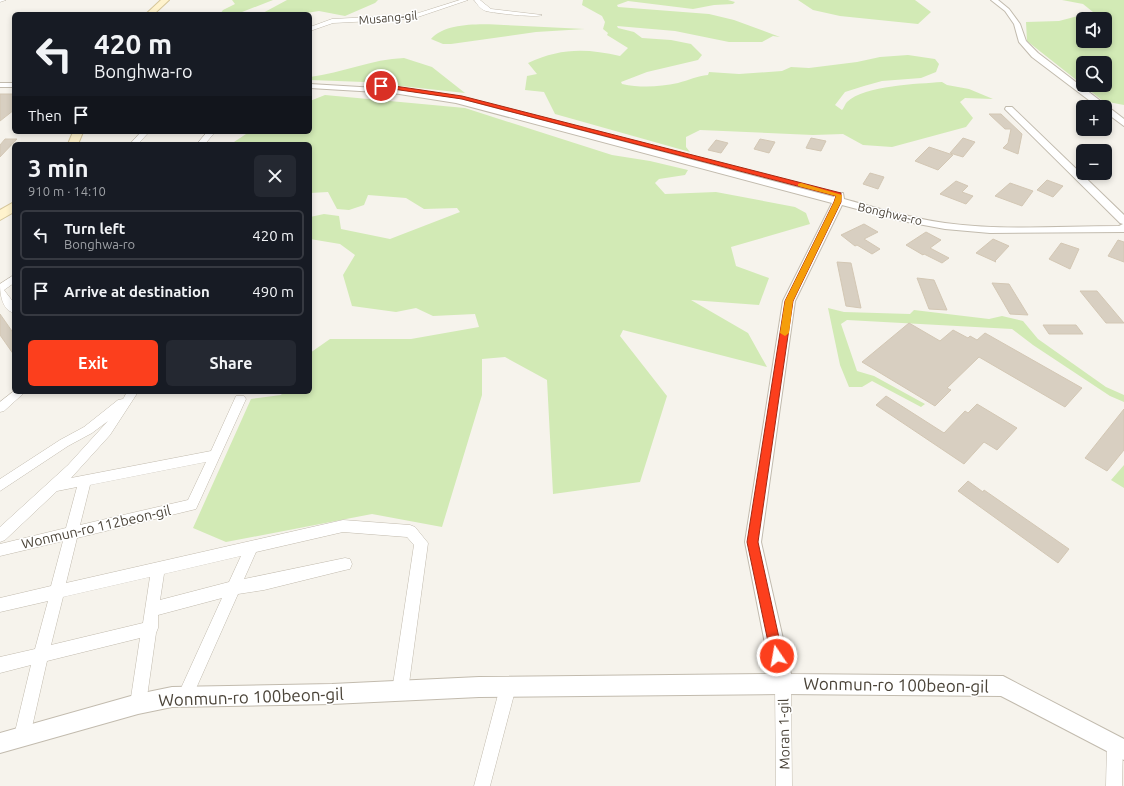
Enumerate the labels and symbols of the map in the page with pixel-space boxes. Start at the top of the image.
street label: Musang-gil [358,8,418,27]
pin [364,69,398,103]
street label: Bonghwa-ro [857,200,924,227]
street label: Wonmun-ro 112beon-gil [20,502,173,552]
position arrow [756,635,798,677]
street label: Wonmun-ro 100beon-gil [803,673,989,696]
street label: Wonmun-ro 100beon-gil [158,684,344,709]
street label: Moran 1-gil [775,698,793,770]

